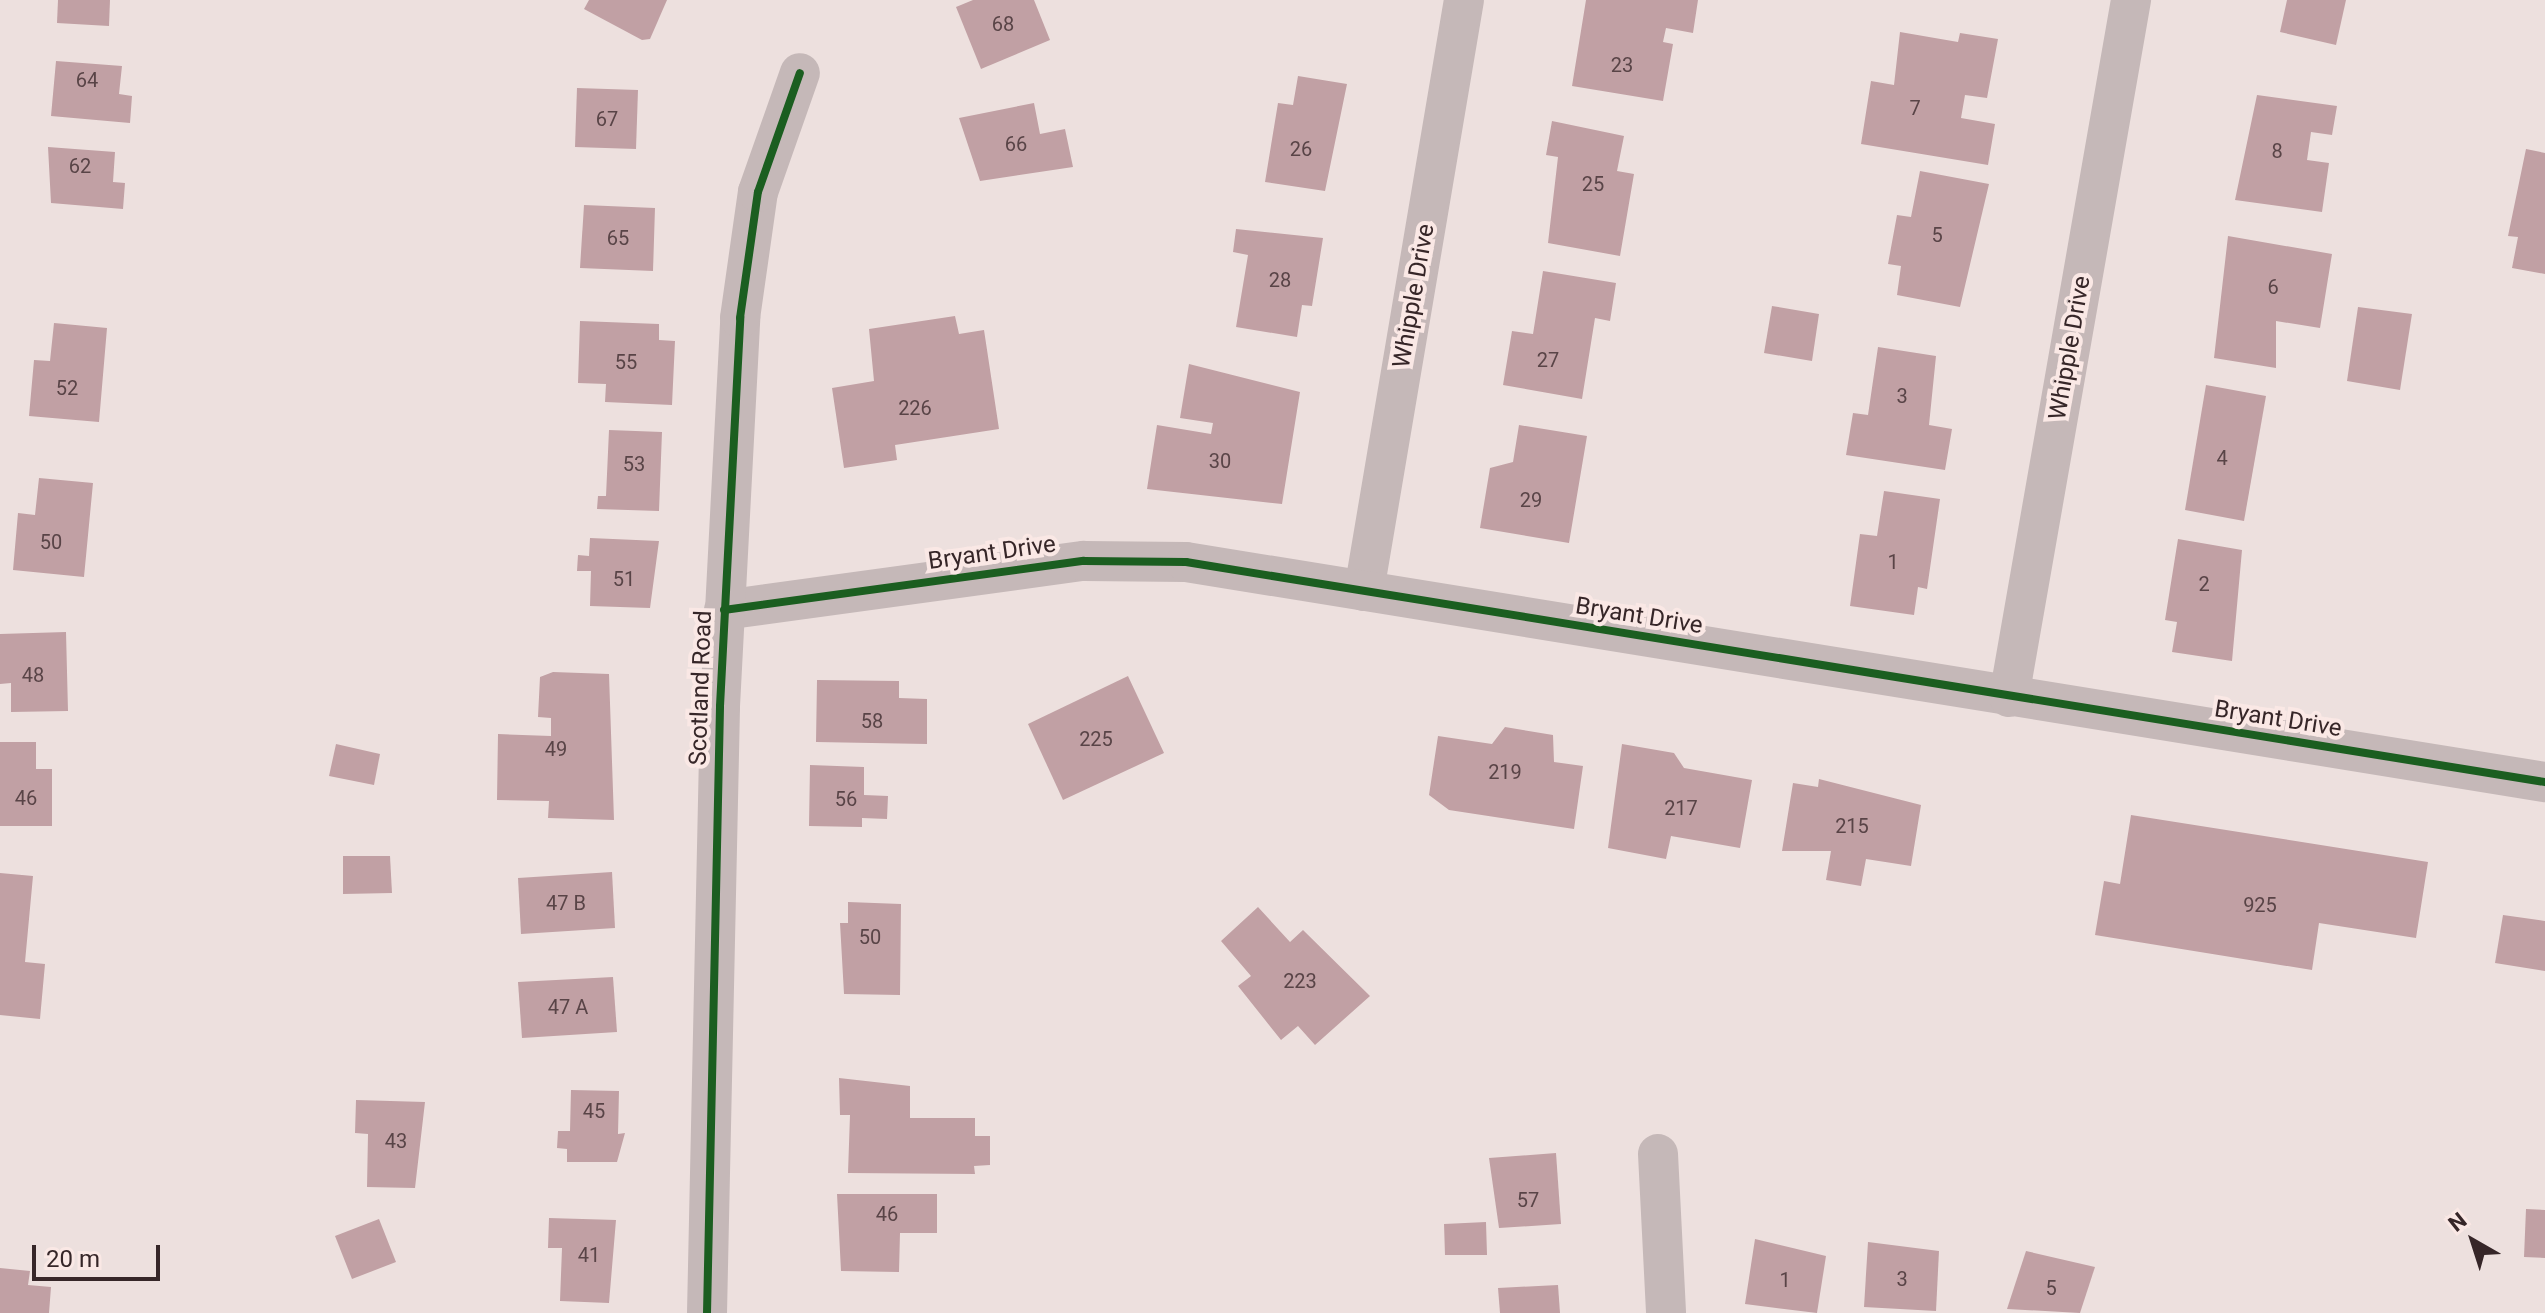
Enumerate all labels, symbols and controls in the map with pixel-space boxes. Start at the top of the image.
house number: 68 [992,12,1014,36]
house number: 23 [1611,53,1633,77]
house number: 64 [76,68,98,92]
house number: 7 [1909,96,1921,120]
house number: 67 [596,107,618,131]
house number: 66 [1005,132,1027,156]
house number: 26 [1290,137,1312,161]
house number: 8 [2271,139,2283,163]
house number: 62 [69,154,91,178]
house number: 25 [1582,172,1604,196]
street label: Whipple Drive [1387,222,1441,370]
house number: 5 [1931,223,1943,247]
house number: 65 [607,226,629,250]
house number: 28 [1269,268,1291,292]
street label: Whipple Drive [2043,274,2097,422]
house number: 6 [2267,275,2279,299]
house number: 27 [1537,348,1559,372]
house number: 55 [615,350,637,374]
house number: 52 [56,376,78,400]
house number: 3 [1896,384,1908,408]
house number: 226 [898,396,932,420]
house number: 4 [2216,446,2228,470]
house number: 30 [1209,449,1231,473]
house number: 53 [623,452,645,476]
house number: 29 [1520,488,1542,512]
house number: 50 [40,530,62,554]
street label: Bryant Drive [926,530,1058,576]
house number: 1 [1887,550,1899,574]
house number: 51 [613,567,635,591]
house number: 2 [2198,572,2210,596]
street label: Bryant Drive [1573,592,1705,640]
street label: Scotland Road [684,610,718,766]
house number: 48 [22,663,44,687]
street label: Bryant Drive [2212,695,2344,743]
house number: 58 [861,709,883,733]
house number: 225 [1079,727,1113,751]
house number: 49 [545,737,567,761]
house number: 219 [1488,760,1522,784]
house number: 46 [15,786,37,810]
house number: 56 [835,787,857,811]
house number: 217 [1664,796,1698,820]
house number: 215 [1835,814,1869,838]
house number: 47 B [546,891,586,915]
house number: 925 [2243,893,2277,917]
house number: 50 [859,925,881,949]
house number: 223 [1283,969,1317,993]
house number: 47 A [548,995,588,1019]
house number: 45 [583,1099,605,1123]
house number: 43 [385,1129,407,1153]
house number: 57 [1517,1188,1539,1212]
north arrow [2433,1201,2513,1281]
house number: 46 [876,1202,898,1226]
text: N [2444,1207,2471,1237]
scale bar [36,1229,164,1279]
house number: 41 [578,1243,600,1267]
text: 20 m [46,1245,100,1273]
house number: 3 [1896,1267,1908,1291]
house number: 1 [1779,1268,1791,1292]
house number: 5 [2045,1276,2057,1300]

